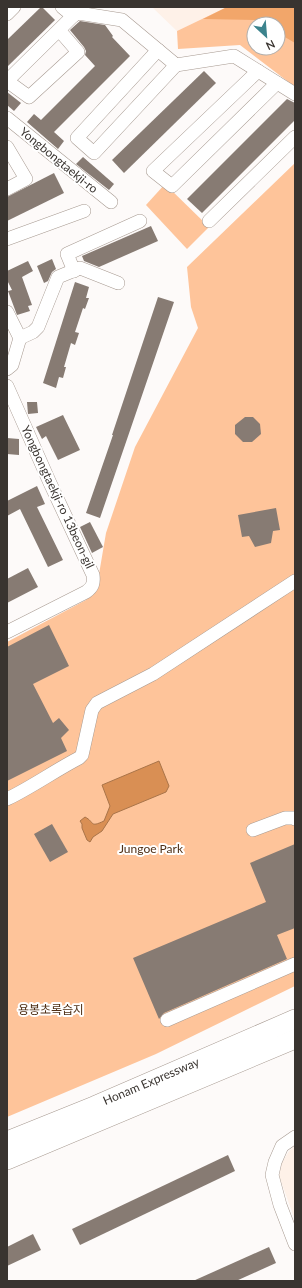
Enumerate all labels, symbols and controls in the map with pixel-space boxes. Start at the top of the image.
north arrow [246,16,286,56]
text: N [264,38,277,53]
street label: Yongbongtaekji-ro [17,124,101,196]
street label: Yongbongtaekji-ro 13beon-gil [18,423,98,571]
park label: Jungoe Park [119,841,184,856]
park label: 용봉초록습지 [18,1002,84,1017]
street label: Honam Expressway [101,1054,202,1108]

